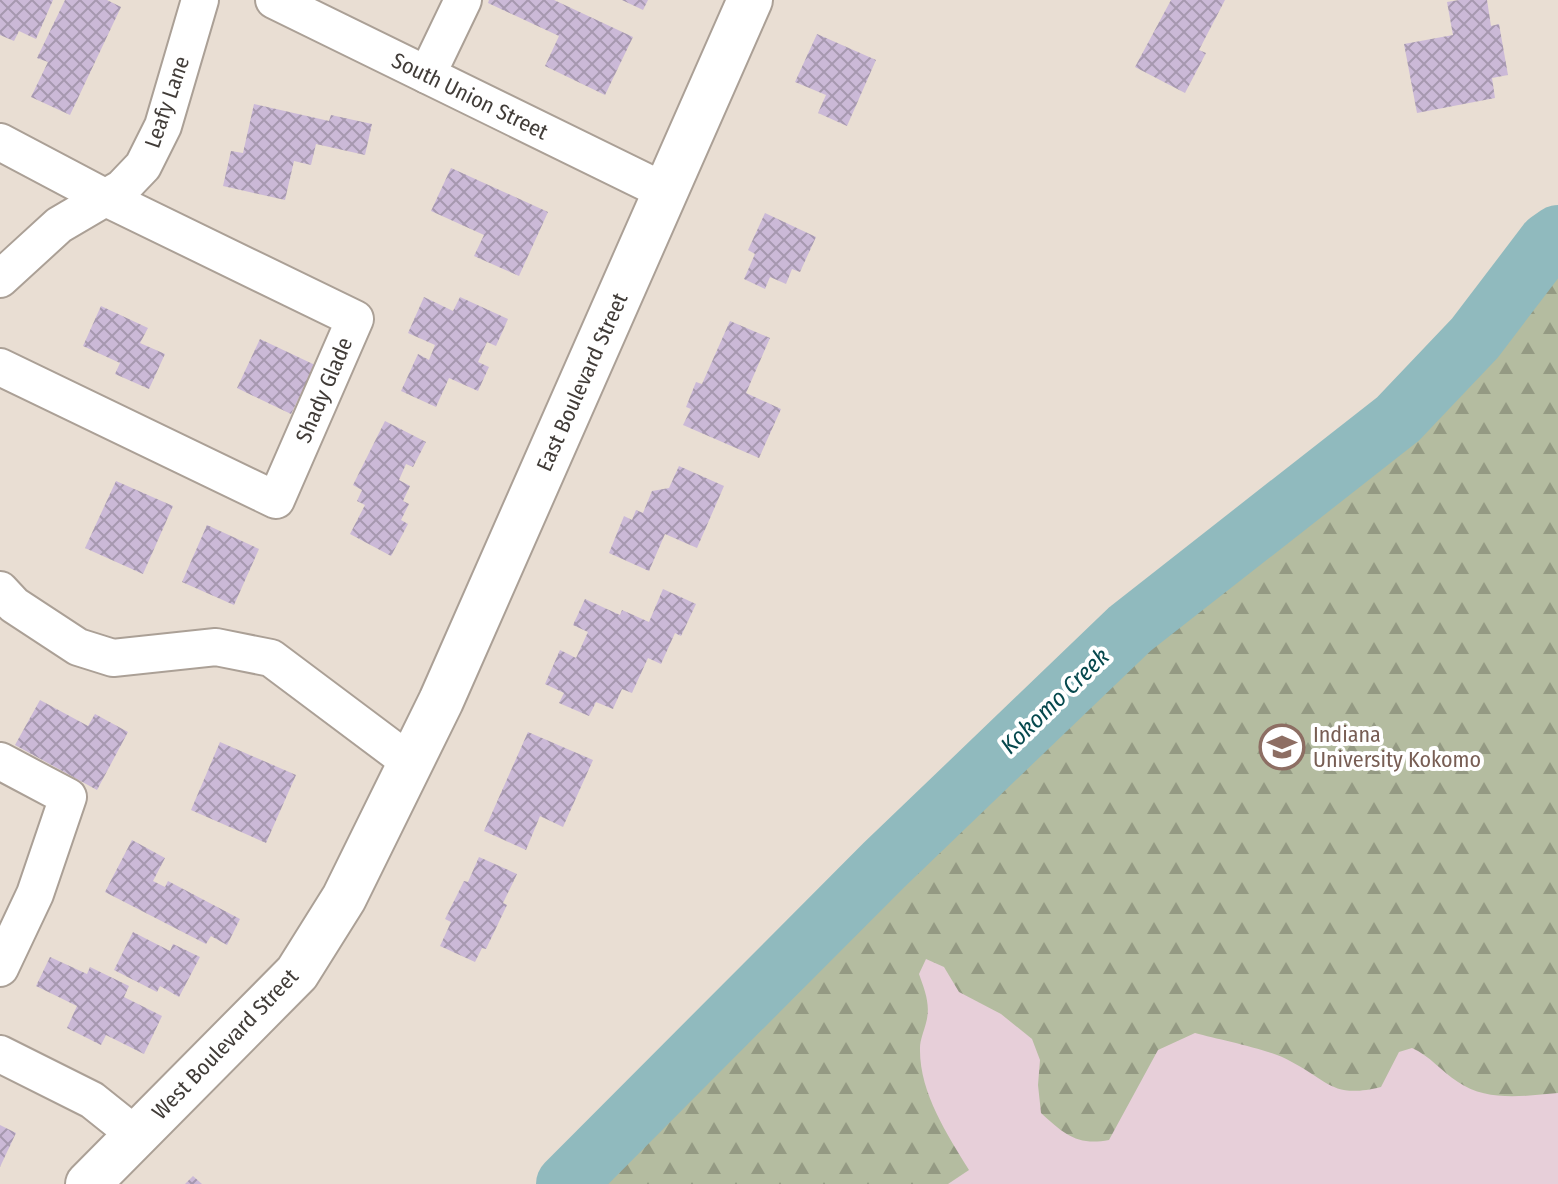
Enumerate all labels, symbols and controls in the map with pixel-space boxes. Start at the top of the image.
street label: South Union Street [387,47,553,146]
street label: Leafy Lane [139,53,195,151]
street label: East Boulevard Street [531,288,634,475]
street label: Shady Glade [290,333,358,447]
water label: Kokomo Creek [995,642,1115,760]
place label: Indiana University Kokomo [1313,721,1481,773]
school or university icon: Indiana University Kokomo [1258,723,1306,771]
street label: West Boulevard Street [146,963,304,1125]

